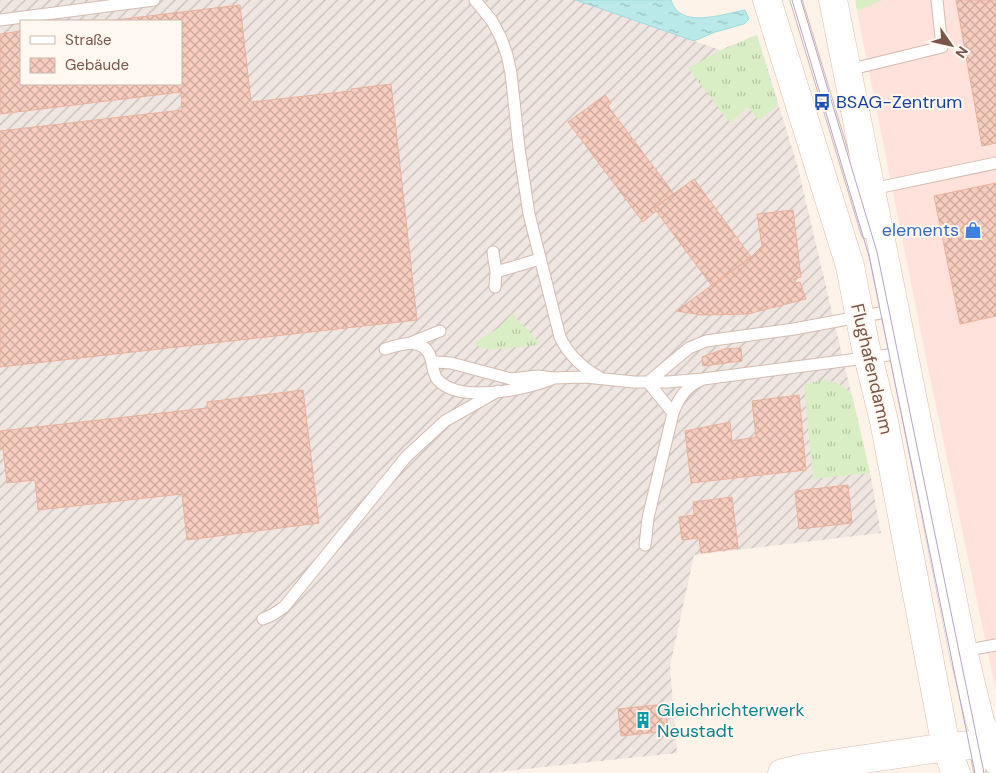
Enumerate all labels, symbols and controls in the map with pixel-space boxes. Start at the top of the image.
legend [20,20,182,85]
north arrow [926,20,976,70]
text: Straße [65,30,112,50]
text: N [951,43,972,62]
text: Gebäude [65,55,129,75]
place label: BSAG-Zentrum [836,90,962,114]
bus stop icon: BSAG-Zentrum [812,92,832,112]
place label: elements [882,218,959,242]
shop icon: elements [963,220,983,240]
street label: Flughafendamm [845,301,899,437]
place label: Gleichrichterwerk Neustadt [657,698,805,743]
building icon: Gleichrichterwerk Neustadt [633,710,653,730]

